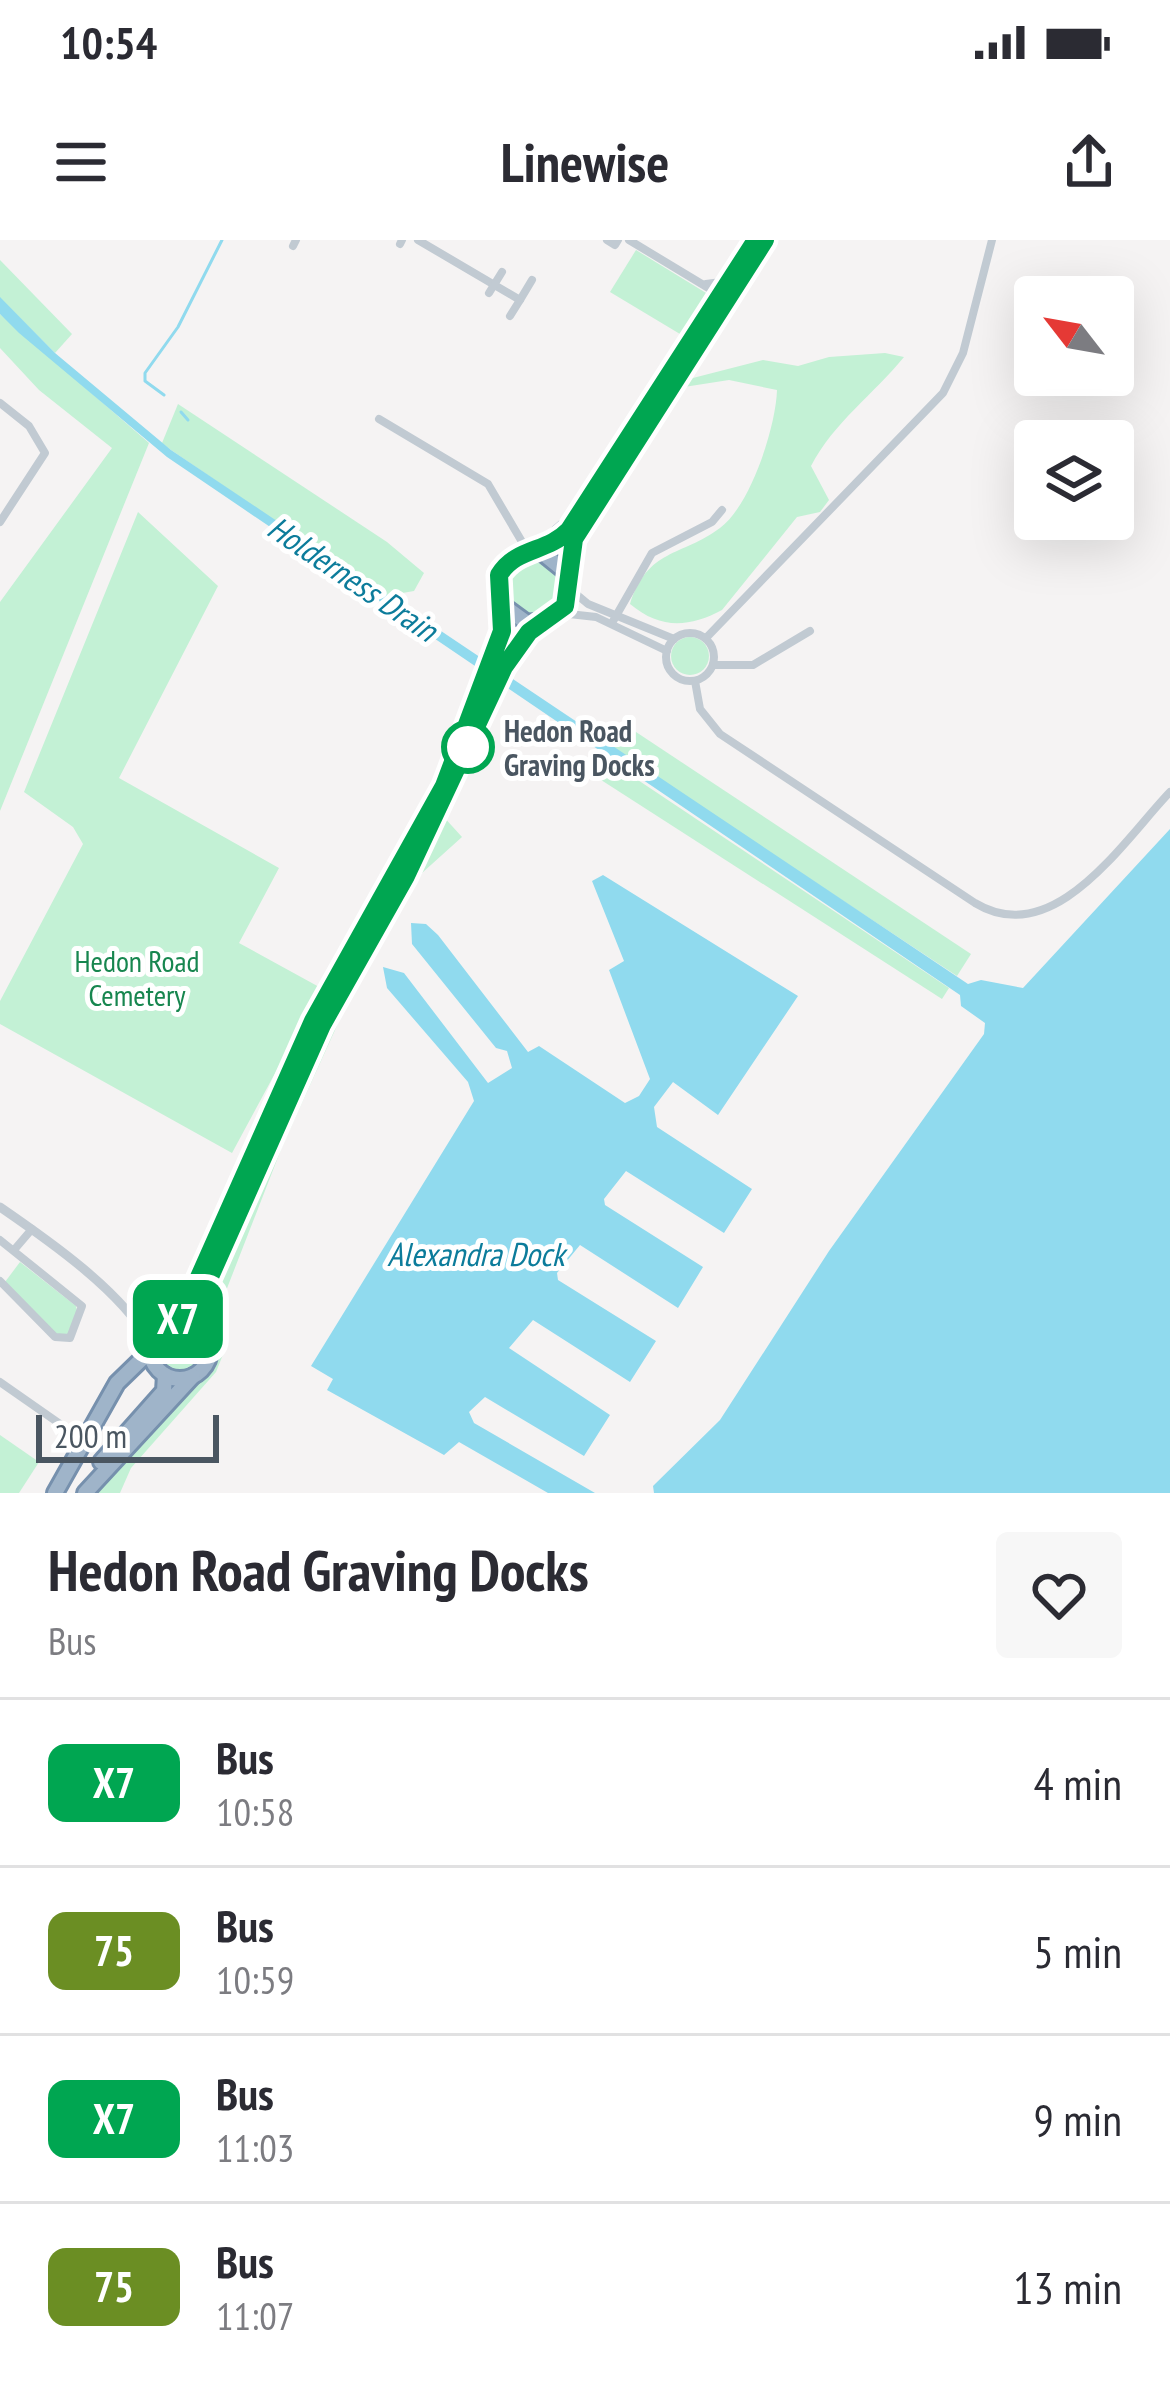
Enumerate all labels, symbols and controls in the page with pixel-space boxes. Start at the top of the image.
text: 10:54 [60,13,157,71]
text: Linewise [501,127,669,197]
icon: menu [48,129,114,195]
icon: share [1056,129,1122,195]
north arrow [1014,276,1134,396]
map controls [1014,276,1134,540]
button: layers [1014,420,1134,540]
water label: Holderness Drain [260,506,447,651]
place label: Hedon Road Graving Docks [504,711,655,784]
marker: Hedon Road Graving Docks [443,722,493,772]
park label: Hedon Road Cemetery [74,941,200,1014]
water label: Alexandra Dock [387,1232,569,1275]
line badge: X7 [124,1280,232,1358]
text: X7 [157,1291,199,1346]
scale bar [36,1409,219,1462]
text: 200 m [54,1414,127,1457]
button: heart [996,1532,1122,1658]
text: Hedon Road Graving Docks [48,1533,589,1607]
text: Bus [48,1615,96,1666]
text: Bus [216,1728,274,1786]
text: 4 min [1033,1754,1122,1812]
text: X7 [93,1755,135,1810]
text: 10:58 [216,1786,294,1837]
text: Bus [216,1896,274,1954]
text: 5 min [1033,1922,1122,1980]
text: 75 [94,1923,134,1978]
text: 10:59 [216,1954,294,2005]
text: Bus [216,2064,274,2122]
text: 9 min [1033,2090,1122,2148]
text: X7 [93,2091,135,2146]
text: 11:03 [216,2122,294,2173]
text: Bus [216,2232,274,2290]
text: 13 min [1013,2258,1122,2316]
text: 75 [94,2259,134,2314]
text: 11:07 [216,2290,294,2341]

